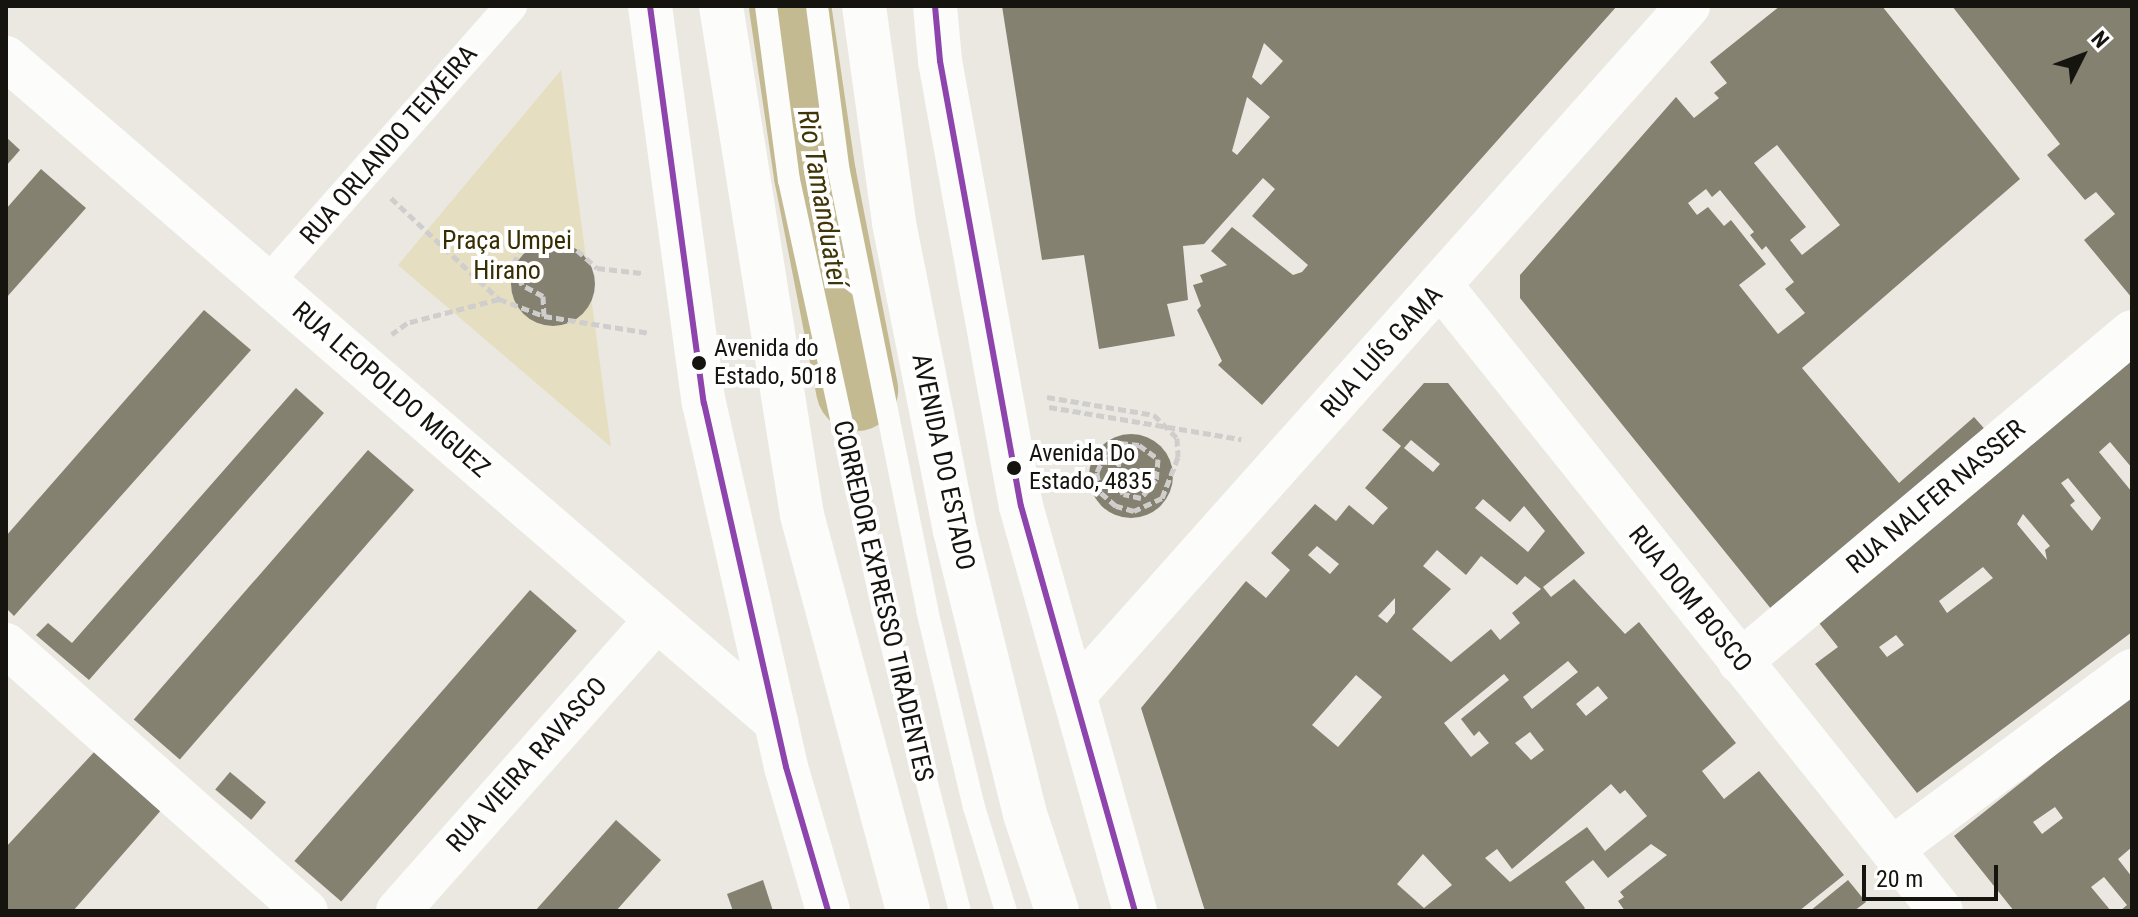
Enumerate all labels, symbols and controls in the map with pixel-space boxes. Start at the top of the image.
north arrow [2042,16,2122,96]
text: N [2086,26,2114,53]
street label: RUA ORLANDO TEIXEIRA [294,39,484,251]
water label: Rio Tamanduateí [790,107,854,289]
park label: Praça Umpei Hirano [442,225,572,286]
street label: RUA LUÍS GAMA [1315,280,1449,424]
street label: RUA LEOPOLDO MIGUEZ [286,296,496,484]
place label: Avenida do Estado, 5018 [714,335,837,391]
street label: AVENIDA DO ESTADO [905,351,981,573]
marker: Avenida do Estado, 5018 [691,355,707,371]
street label: RUA NALFER NASSER [1841,413,2031,581]
street label: CORREDOR EXPRESSO TIRADENTES [826,417,940,785]
place label: Avenida Do Estado, 4835 [1029,440,1152,496]
marker: Avenida Do Estado, 4835 [1006,460,1022,476]
street label: RUA DOM BOSCO [1622,520,1758,678]
street label: RUA VIEIRA RAVASCO [440,671,614,859]
scale bar [1866,849,2002,899]
text: 20 m [1876,865,1923,893]

